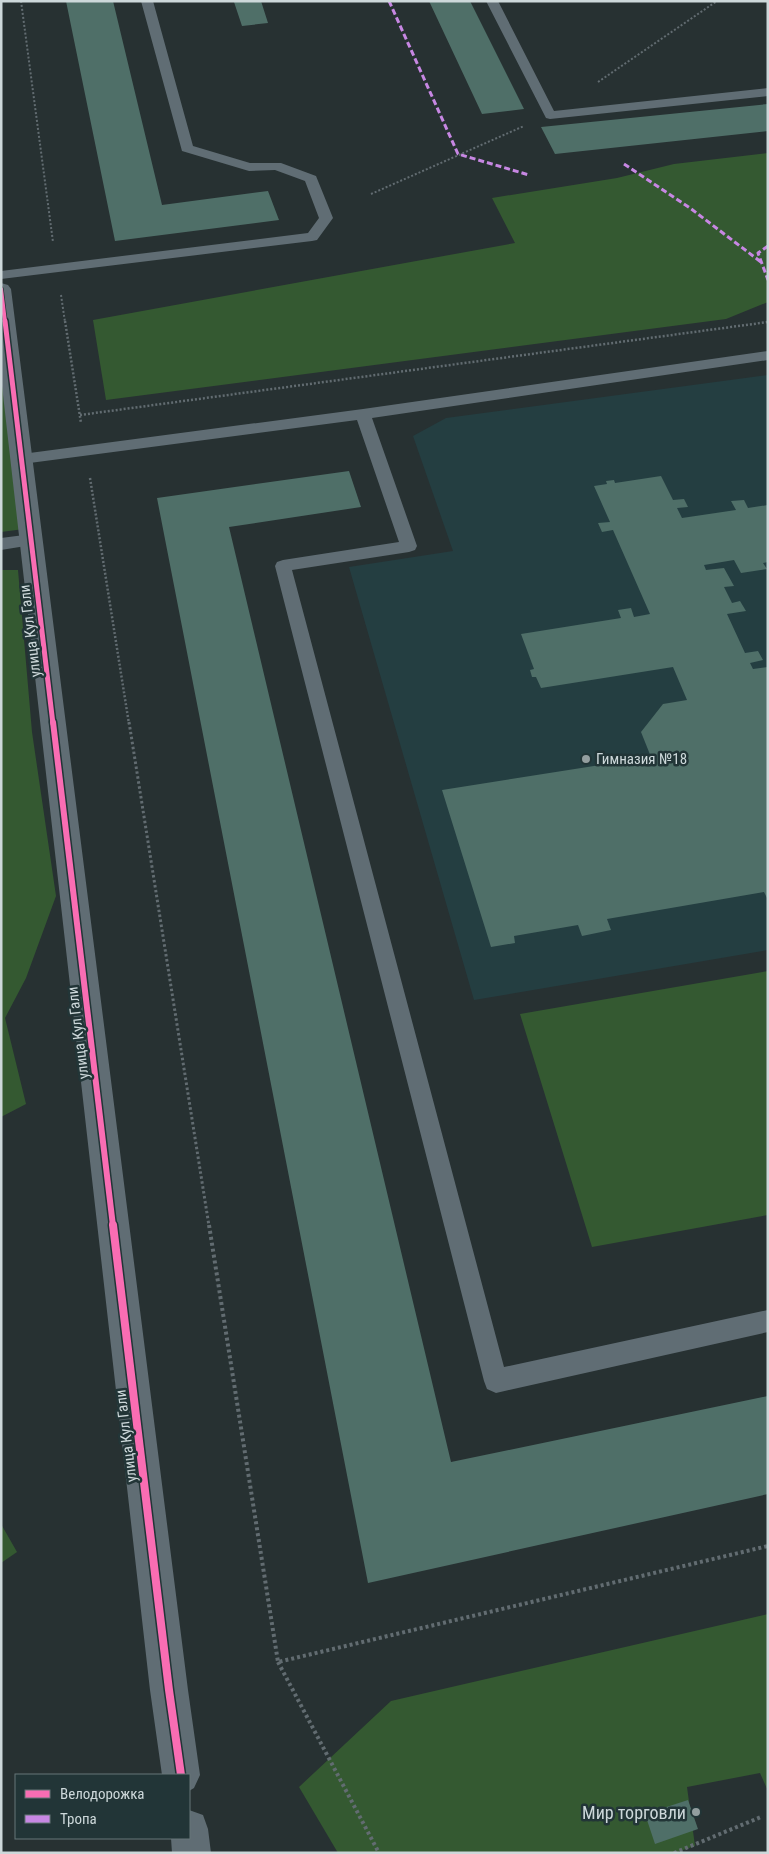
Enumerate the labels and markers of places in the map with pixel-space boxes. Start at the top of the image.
place label: Гимназия №18 [596,750,687,768]
marker: Гимназия №18 [580,753,592,765]
place label: Мир торговли [582,1802,686,1823]
marker: Мир торговли [690,1806,702,1818]

